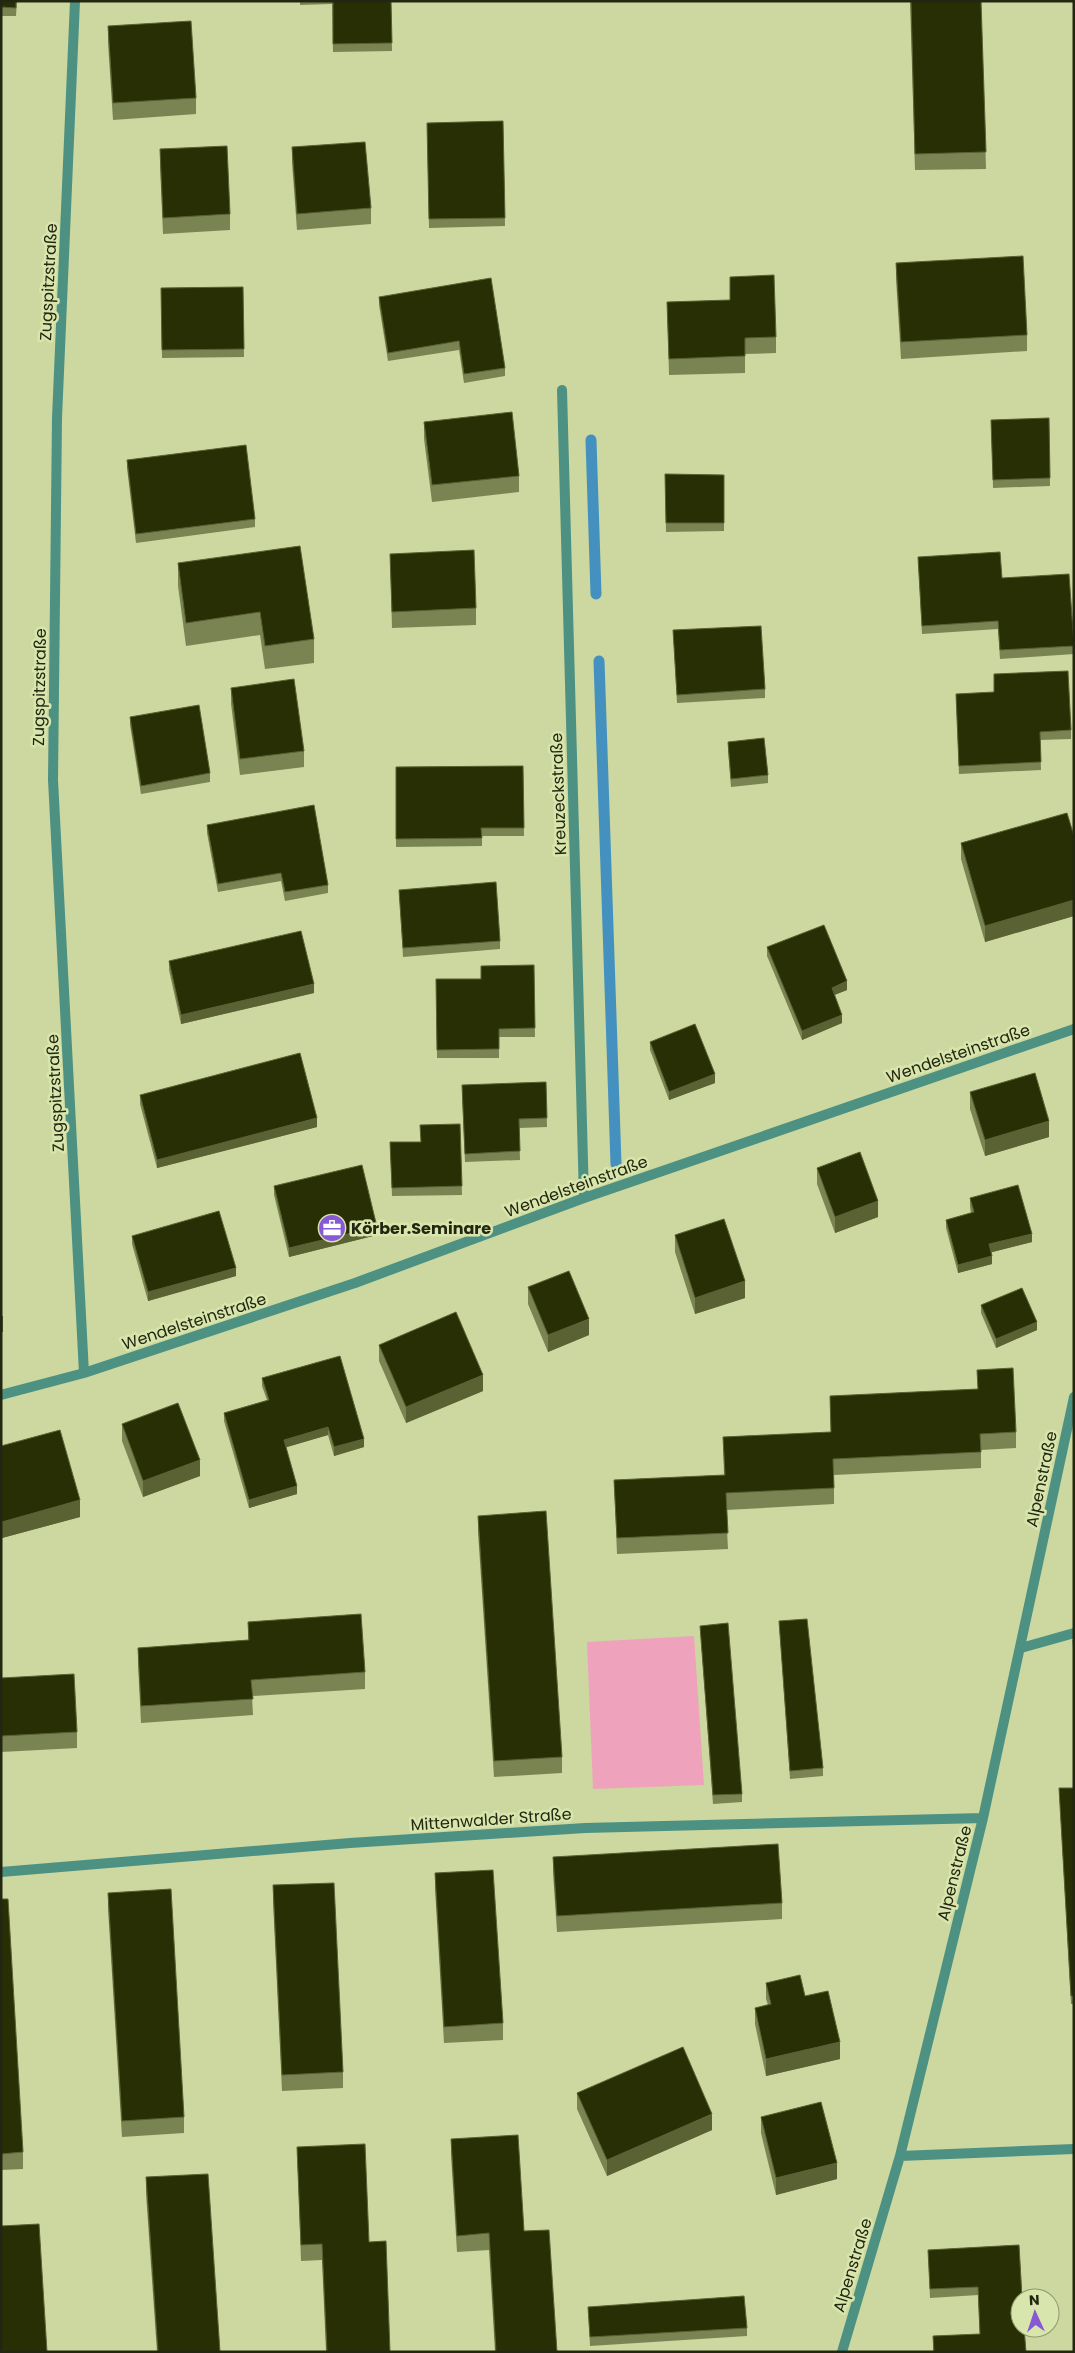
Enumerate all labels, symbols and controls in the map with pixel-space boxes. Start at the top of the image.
street label: Zugspitzstraße [34,223,63,341]
street label: Zugspitzstraße [27,628,52,746]
street label: Kreuzeckstraße [545,732,572,856]
street label: Wendelsteinstraße [883,1018,1033,1089]
street label: Zugspitzstraße [41,1034,70,1152]
street label: Wendelsteinstraße [502,1150,651,1223]
office icon: Körber.Seminare [317,1213,347,1243]
place label: Körber.Seminare [351,1217,491,1240]
street label: Wendelsteinstraße [119,1287,269,1356]
street label: Alpenstraße [1020,1429,1063,1529]
street label: Mittenwalder Straße [410,1802,572,1837]
street label: Alpenstraße [932,1823,977,1923]
street label: Alpenstraße [827,2215,878,2315]
north arrow [1010,2288,1060,2338]
text: N [1029,2290,1040,2310]

